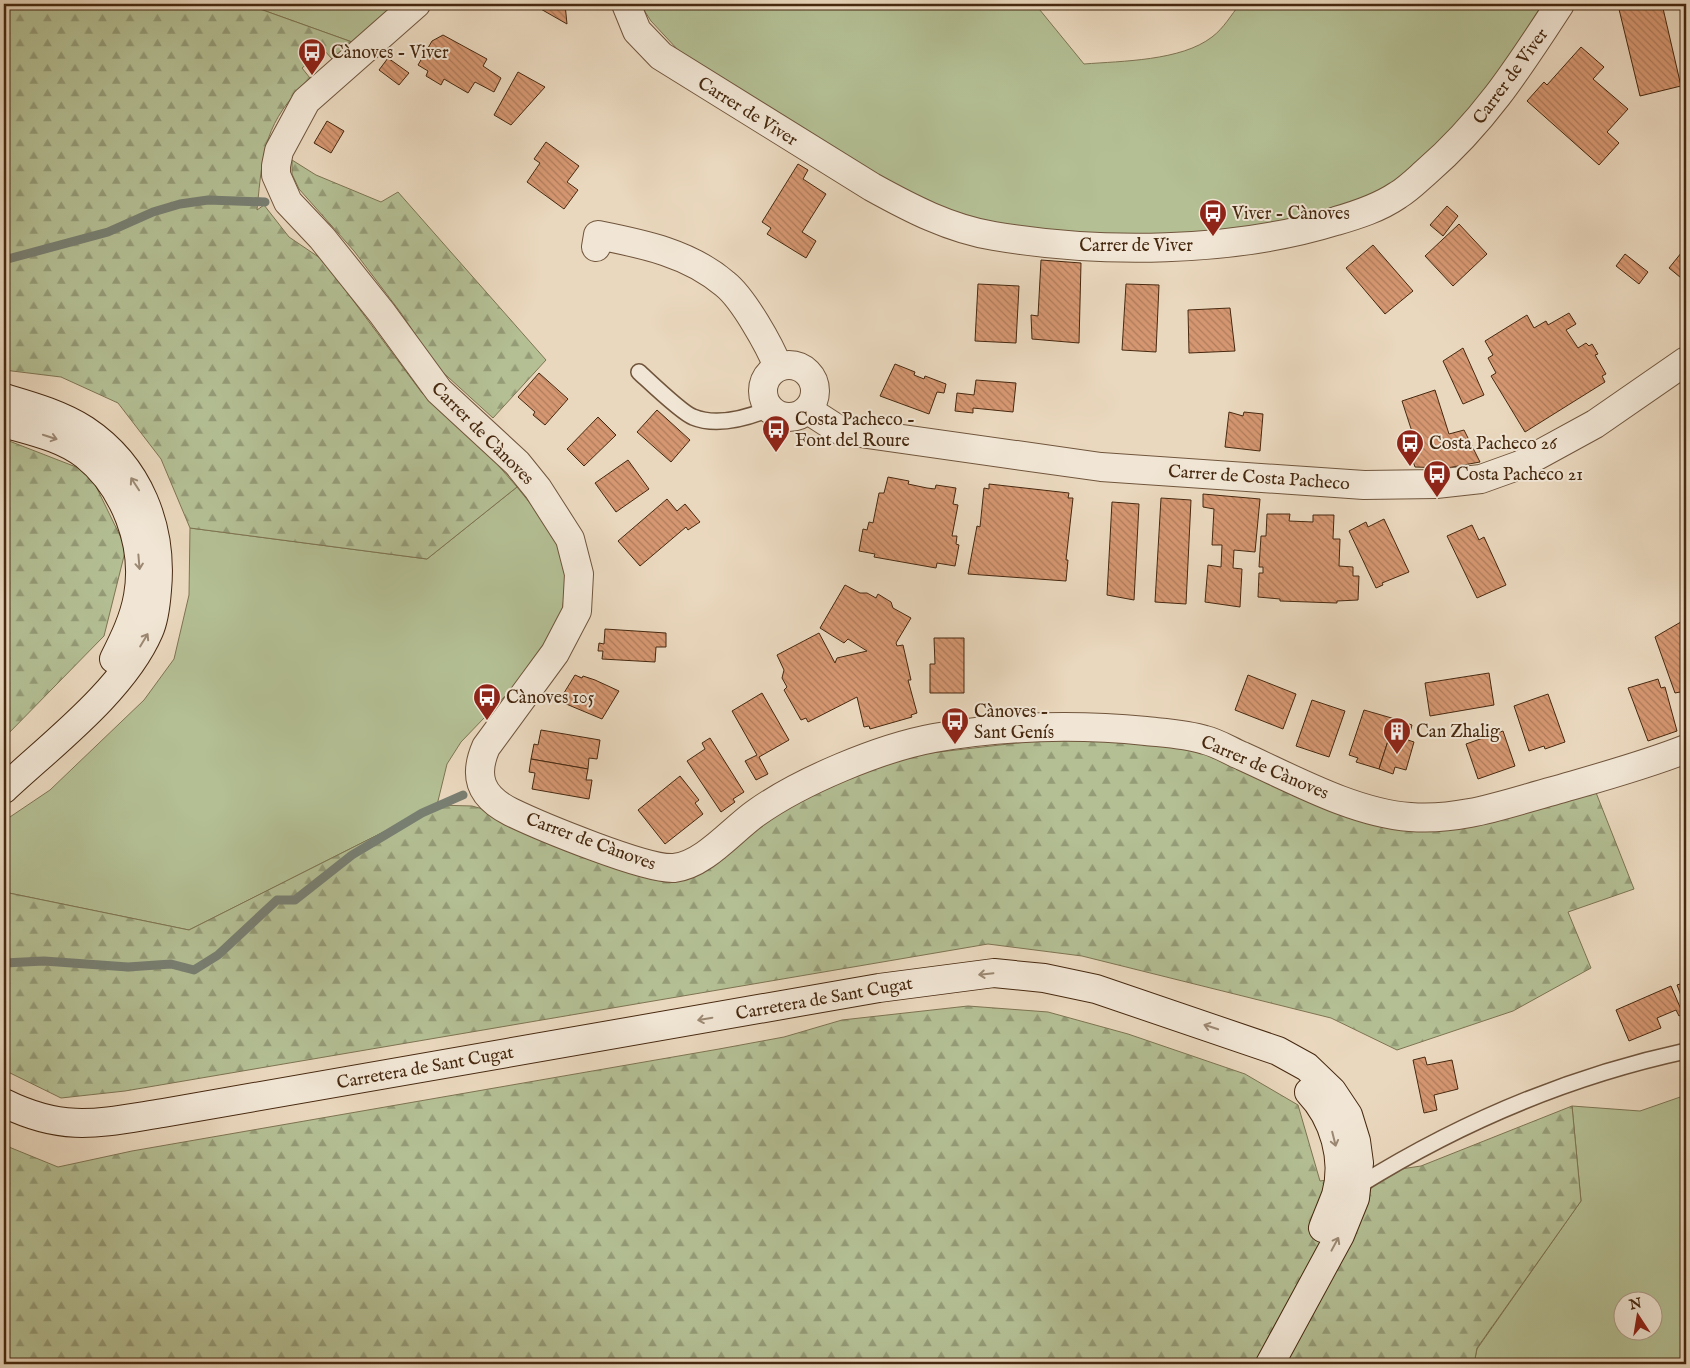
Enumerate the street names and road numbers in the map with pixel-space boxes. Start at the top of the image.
street label: Carrer de Viver [1468,24,1554,130]
street label: Carrer de Viver [693,72,802,152]
street label: Carrer de Viver [1079,235,1193,258]
street label: Carrer de Cànoves [425,378,538,491]
street label: Carrer de Costa Pacheco [1167,461,1351,496]
street label: Carrer de Cànoves [1197,731,1332,806]
street label: Carrer de Cànoves [522,808,659,877]
street label: Carretera de Sant Cugat [734,973,915,1026]
street label: Carretera de Sant Cugat [335,1042,516,1095]

